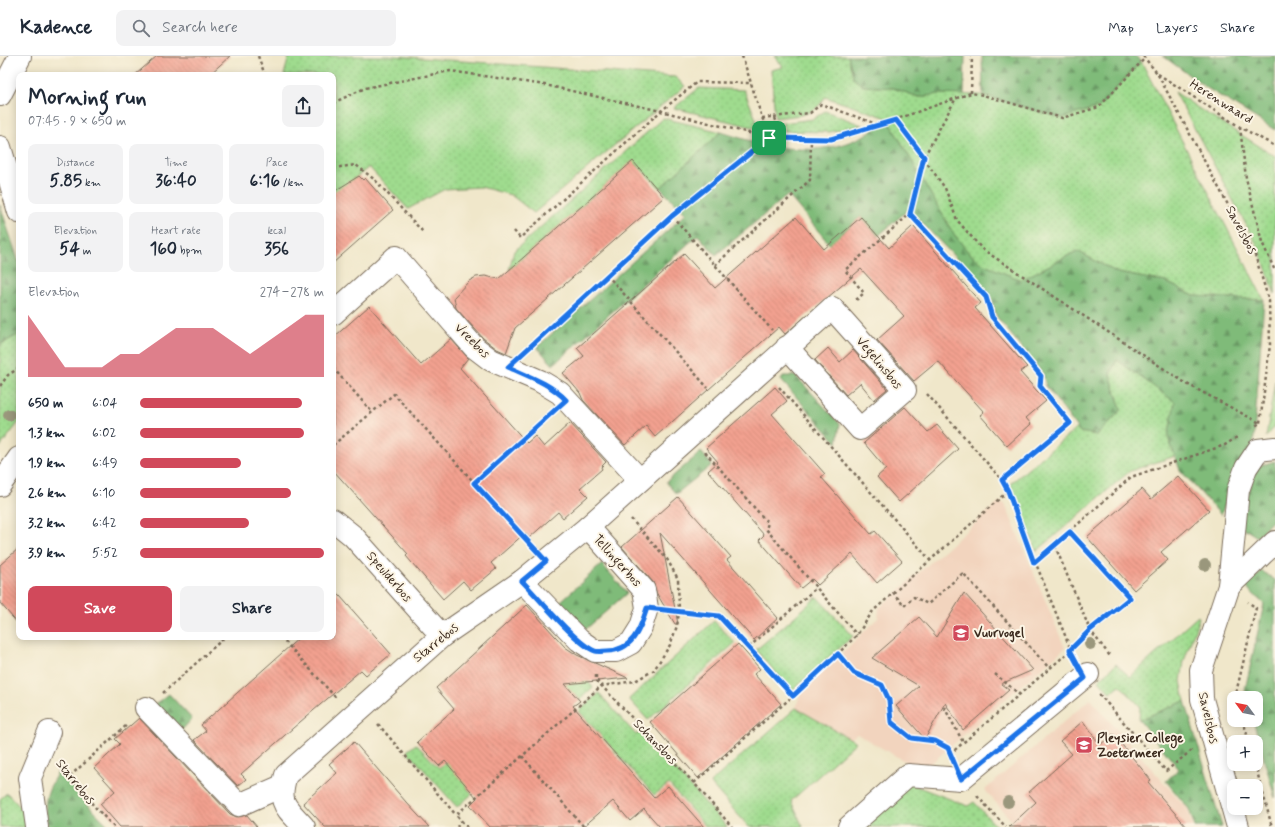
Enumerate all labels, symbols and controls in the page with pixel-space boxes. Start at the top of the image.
search box [116,10,396,46]
text: Kadence [20,15,92,40]
icon: search [130,17,152,39]
text: Search here [162,18,238,38]
text: Map [1108,19,1134,37]
text: Layers [1156,19,1198,37]
text: Share [1220,19,1255,37]
street label: Herenwaard [1186,76,1256,128]
text: Morning run [28,84,147,112]
button: share [282,85,324,127]
text: 07:45 · 9 × 650 m [28,113,126,130]
pin [752,121,786,155]
icon: arrive [758,127,780,149]
text: Distance [56,156,95,170]
text: Time [164,156,188,170]
text: Pace [266,156,288,170]
text: 5.85 [50,170,82,192]
text: 36:40 [155,170,197,192]
text: 6:16 [250,170,280,192]
text: km [82,176,101,190]
text: /km [280,176,304,190]
street label: Savelsbos [1221,203,1261,257]
text: Elevation [54,224,97,238]
text: Heart rate [151,224,201,238]
text: kcal [267,224,286,238]
text: 54 [59,238,80,260]
text: 160 [150,238,177,260]
text: 356 [264,238,289,260]
text: m [80,244,91,258]
text: bpm [177,244,202,258]
text: Elevation [28,284,79,301]
text: 274–278 m [260,284,324,301]
street label: Vreebos [451,320,494,362]
street label: Vegelinsbos [851,333,906,394]
text: 650 m [28,395,63,412]
text: 6:04 [92,395,117,412]
text: 1.3 km [28,425,65,442]
text: 6:02 [92,425,116,442]
text: 1.9 km [28,455,65,472]
text: 6:49 [92,455,117,472]
text: 2.6 km [28,485,66,502]
text: 6:10 [92,485,115,502]
text: 3.2 km [28,515,65,532]
text: 6:42 [92,515,117,532]
street label: Tellingerbos [587,531,645,592]
text: 3.9 km [28,545,65,562]
text: 5:52 [92,545,118,562]
street label: Speulderbos [362,548,416,606]
button: Save [28,586,172,632]
button: Share [180,586,324,632]
street label: Starrebos [410,619,462,667]
school or university icon: Vuurvogel [951,623,971,643]
place label: Vuurvogel [974,625,1025,643]
street label: Savelsbos [1194,691,1222,745]
north arrow [1227,691,1263,727]
map controls [1227,691,1263,815]
street label: Schansbos [629,716,681,769]
place label: Pleysier College Zoetermeer [1097,730,1183,762]
school or university icon: Pleysier College Zoetermeer [1074,735,1094,755]
button: + [1227,735,1263,771]
street label: Starrebos [51,756,99,808]
button: − [1227,779,1263,815]

